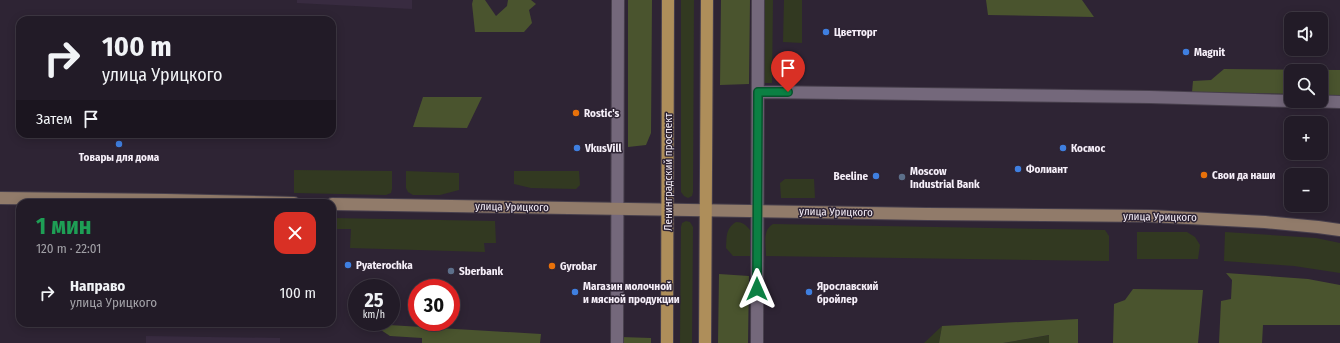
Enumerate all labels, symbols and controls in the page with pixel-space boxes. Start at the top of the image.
map controls [1284,12,1328,212]
button: sound [1284,12,1328,56]
place label: Цветторг [834,26,878,39]
marker: Цветторг [821,27,831,37]
text: 100 m [102,30,172,63]
icon: right [36,32,88,84]
place label: Magnit [1194,46,1225,59]
marker: Magnit [1181,47,1191,57]
pin [771,51,805,92]
icon: arrive [777,57,799,79]
text: улица Урицкого [102,64,223,86]
button: search [1284,64,1328,108]
place label: Rostic's [584,107,620,120]
icon: arrive [80,108,102,130]
marker: Rostic's [571,108,581,118]
text: Затем [36,110,72,128]
street label: Ленинградский проспект [662,113,675,231]
button: + [1284,116,1328,160]
marker: Товары для дома [114,139,124,149]
place label: VkusVill [584,142,622,155]
place label: Космос [1071,142,1105,155]
marker: VkusVill [572,143,582,153]
marker: Космос [1058,143,1068,153]
place label: Товары для дома [79,151,160,164]
place label: Фолиант [1026,163,1068,176]
marker: Фолиант [1013,164,1023,174]
place label: Moscow Industrial Bank [910,165,980,191]
button: − [1284,168,1328,212]
place label: Свои да наши [1212,169,1276,182]
place label: Beeline [834,170,868,183]
marker: Свои да наши [1199,170,1209,180]
marker: Beeline [871,171,881,181]
marker: Moscow Industrial Bank [897,172,907,182]
street label: улица Урицкого [475,200,549,214]
street label: улица Урицкого [799,205,873,219]
street label: улица Урицкого [1123,210,1197,224]
text: 1 мин [36,212,91,240]
button: close [274,212,316,254]
text: 120 m · 22:01 [36,241,101,256]
place label: Pyaterochka [356,259,413,272]
marker: Pyaterochka [343,260,353,270]
place label: Gyrobar [560,260,598,273]
marker: Gyrobar [547,261,557,271]
place label: Sberbank [459,265,503,278]
marker: Sberbank [446,266,456,276]
position arrow [736,268,778,310]
text: Направо [70,277,125,295]
speed limit sign: 30 [408,279,460,331]
place label: Магазин молочной и мясной продукции [583,280,680,306]
place label: Ярославский бройлер [817,280,879,306]
icon: right [36,282,58,304]
text: 100 m [279,284,316,302]
marker: Магазин молочной и мясной продукции [570,287,580,297]
marker: Ярославский бройлер [804,287,814,297]
text: 25 [364,288,384,312]
text: улица Урицкого [70,295,157,310]
text: km/h [363,309,385,321]

